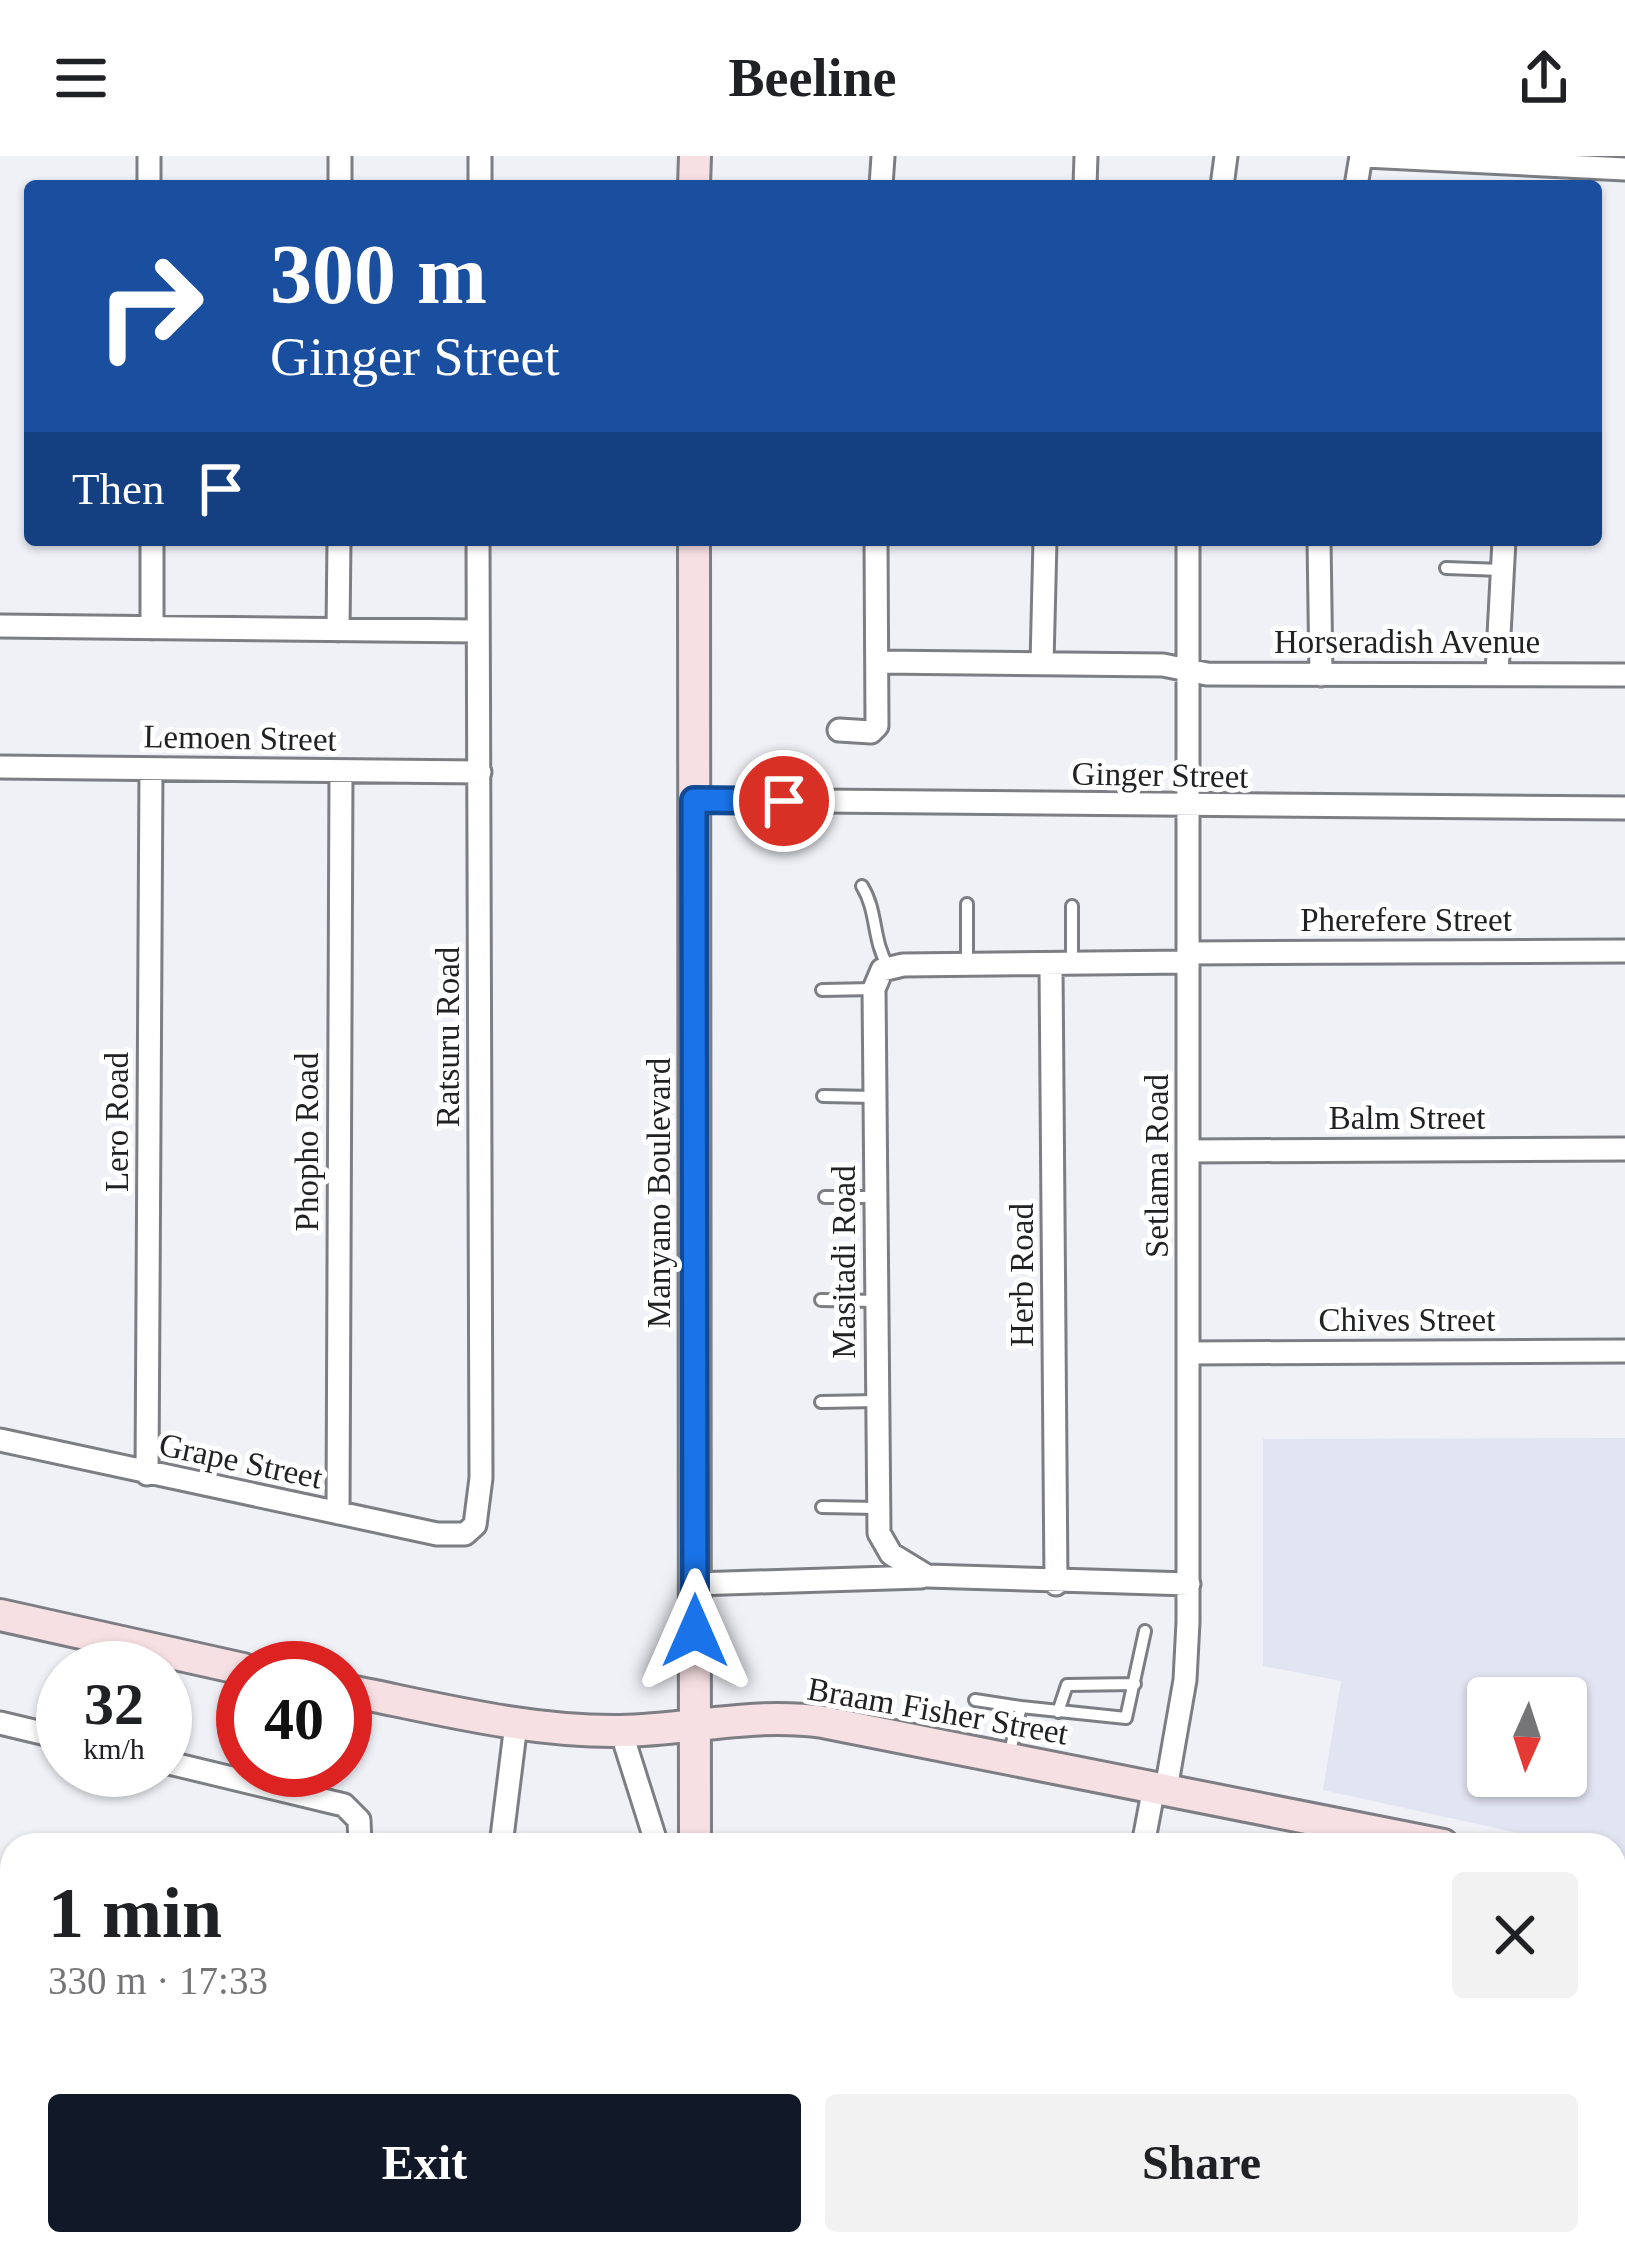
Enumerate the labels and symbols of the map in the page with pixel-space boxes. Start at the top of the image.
street label: Horseradish Avenue [1274,624,1540,660]
street label: Lemoen Street [143,718,337,758]
pin [733,750,835,852]
street label: Ginger Street [1071,755,1249,795]
street label: Pherefere Street [1300,902,1512,938]
street label: Ratsuru Road [430,946,466,1127]
street label: Lero Road [99,1051,135,1192]
street label: Phopho Road [289,1052,325,1231]
street label: Manyano Boulevard [641,1057,677,1328]
street label: Setlama Road [1139,1073,1175,1258]
street label: Balm Street [1329,1100,1485,1136]
street label: Masitadi Road [826,1165,862,1359]
street label: Herb Road [1004,1203,1040,1347]
street label: Chives Street [1319,1302,1495,1338]
street label: Grape Street [156,1426,326,1496]
position arrow [632,1568,758,1694]
speed limit sign: 40 [216,1641,372,1797]
street label: Braam Fisher Street [805,1670,1071,1752]
north arrow [1467,1677,1587,1797]

